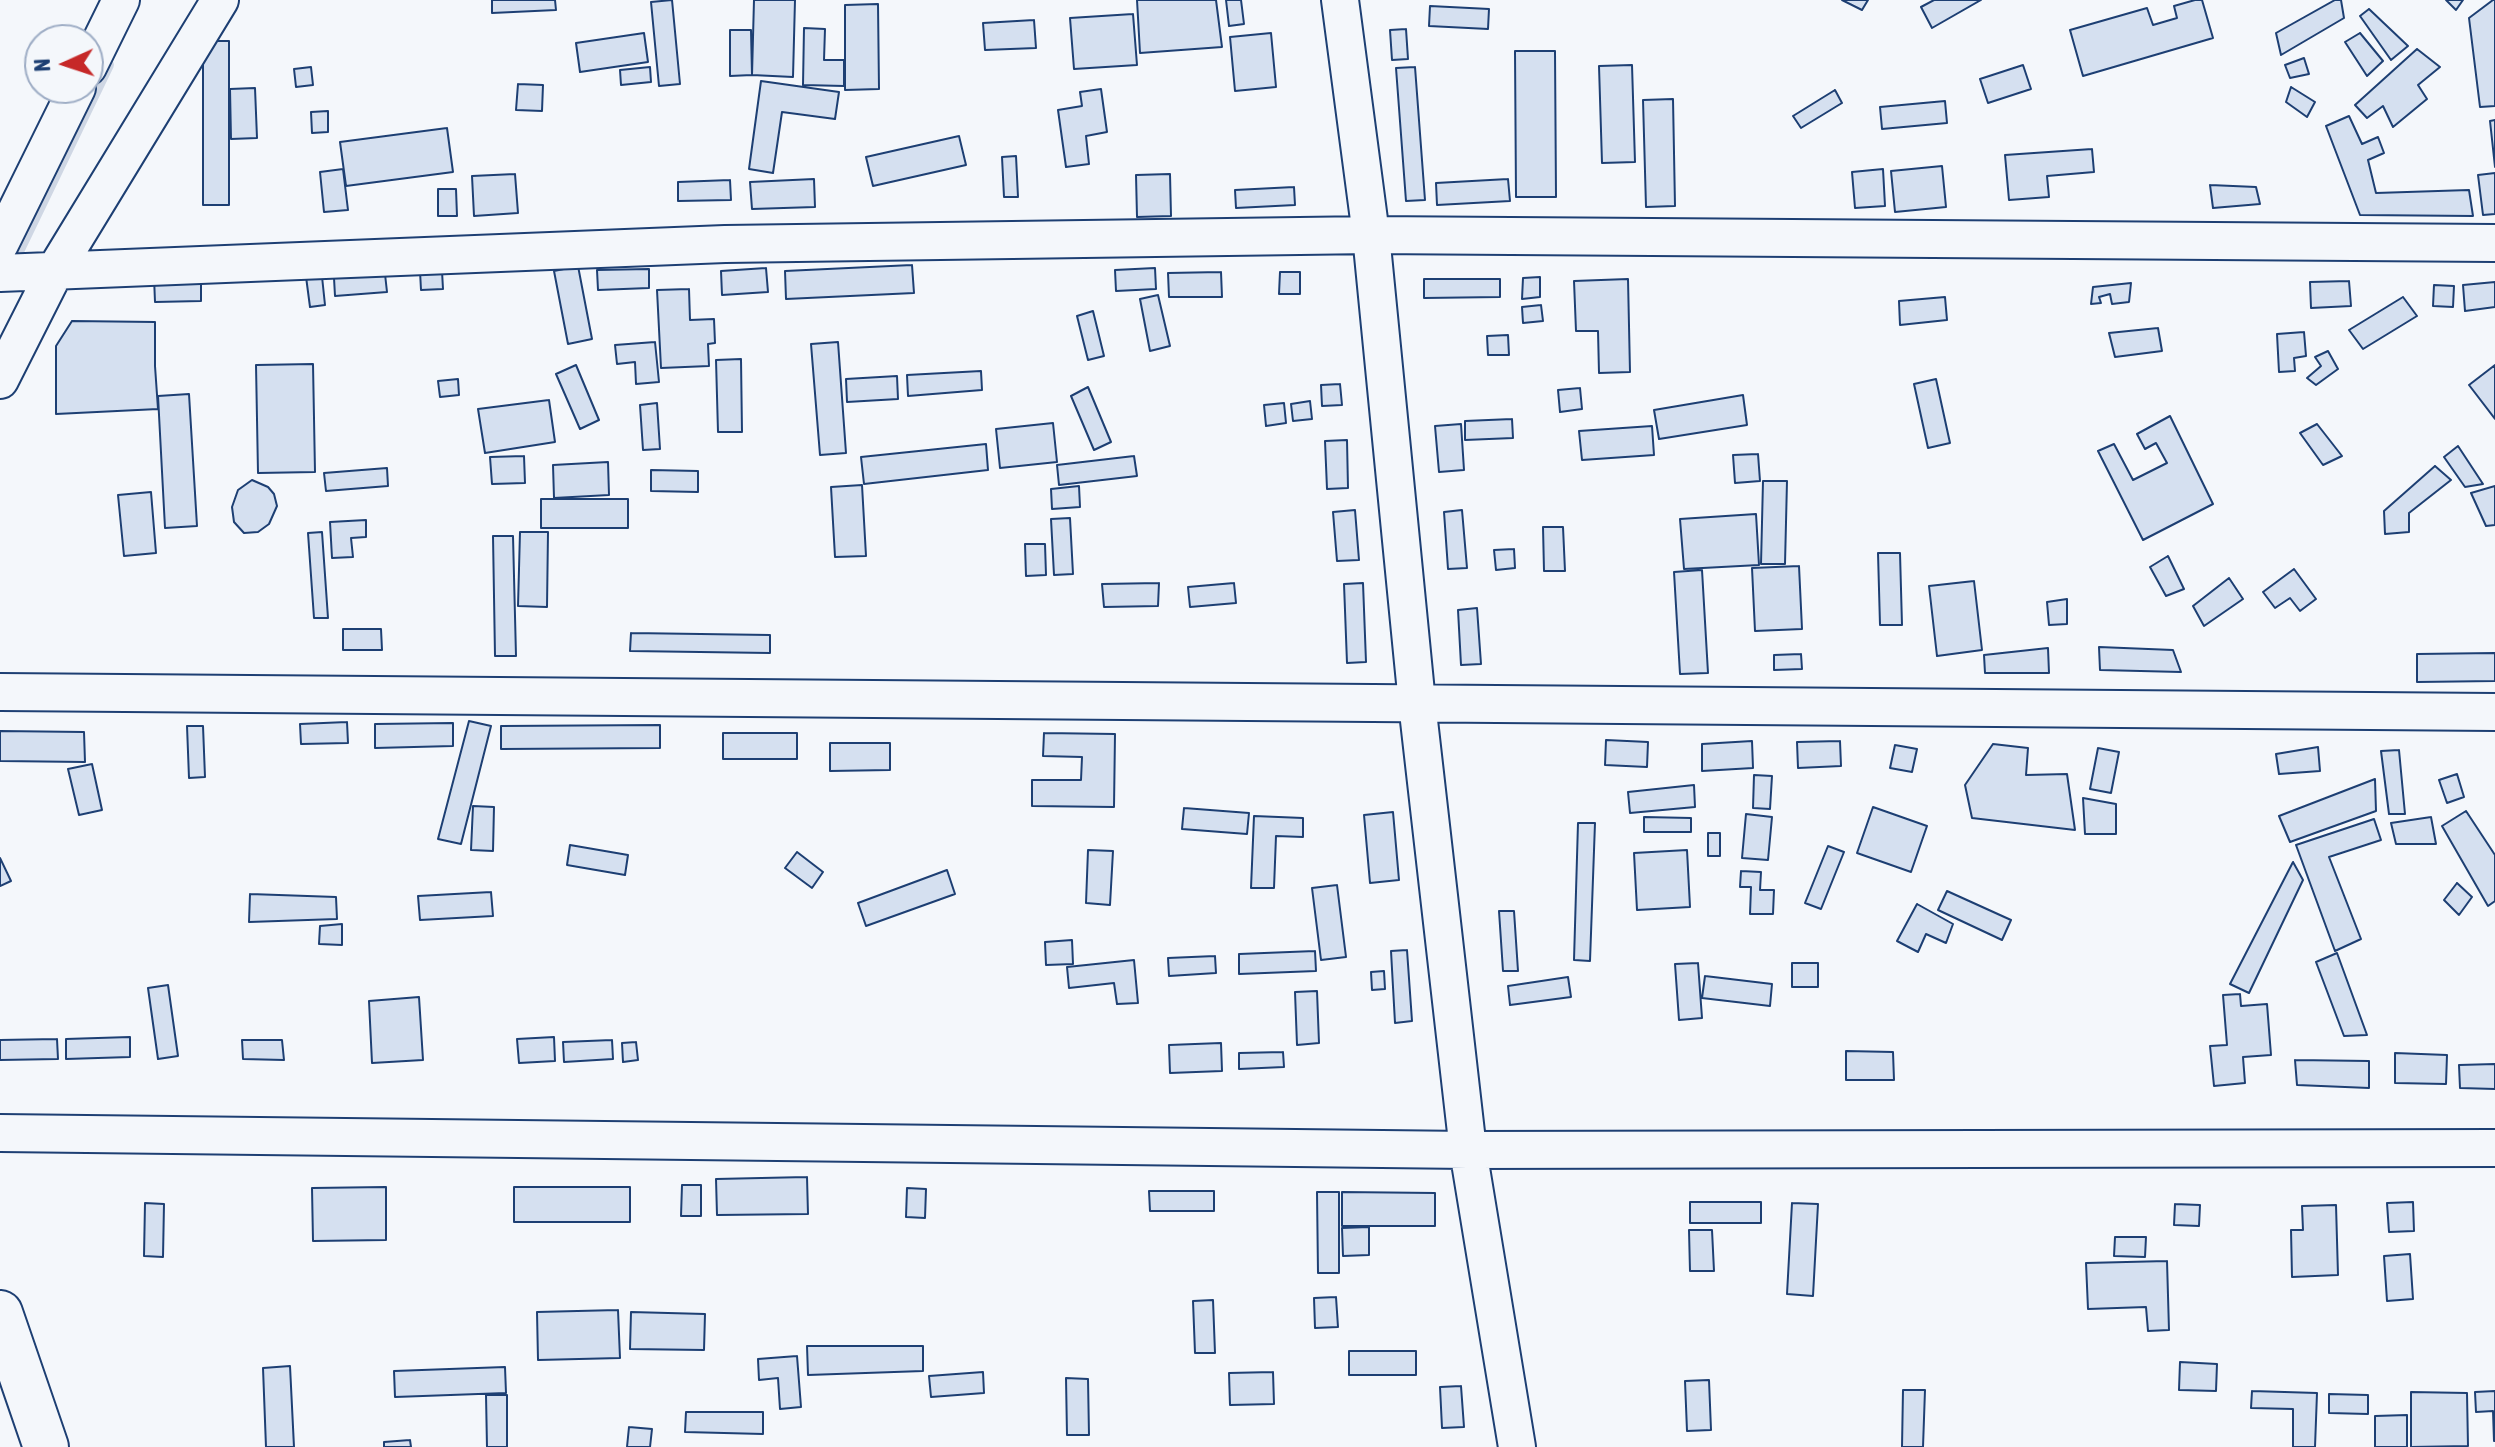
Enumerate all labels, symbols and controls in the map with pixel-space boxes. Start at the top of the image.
north arrow [24,24,104,104]
text: N [29,58,55,72]

